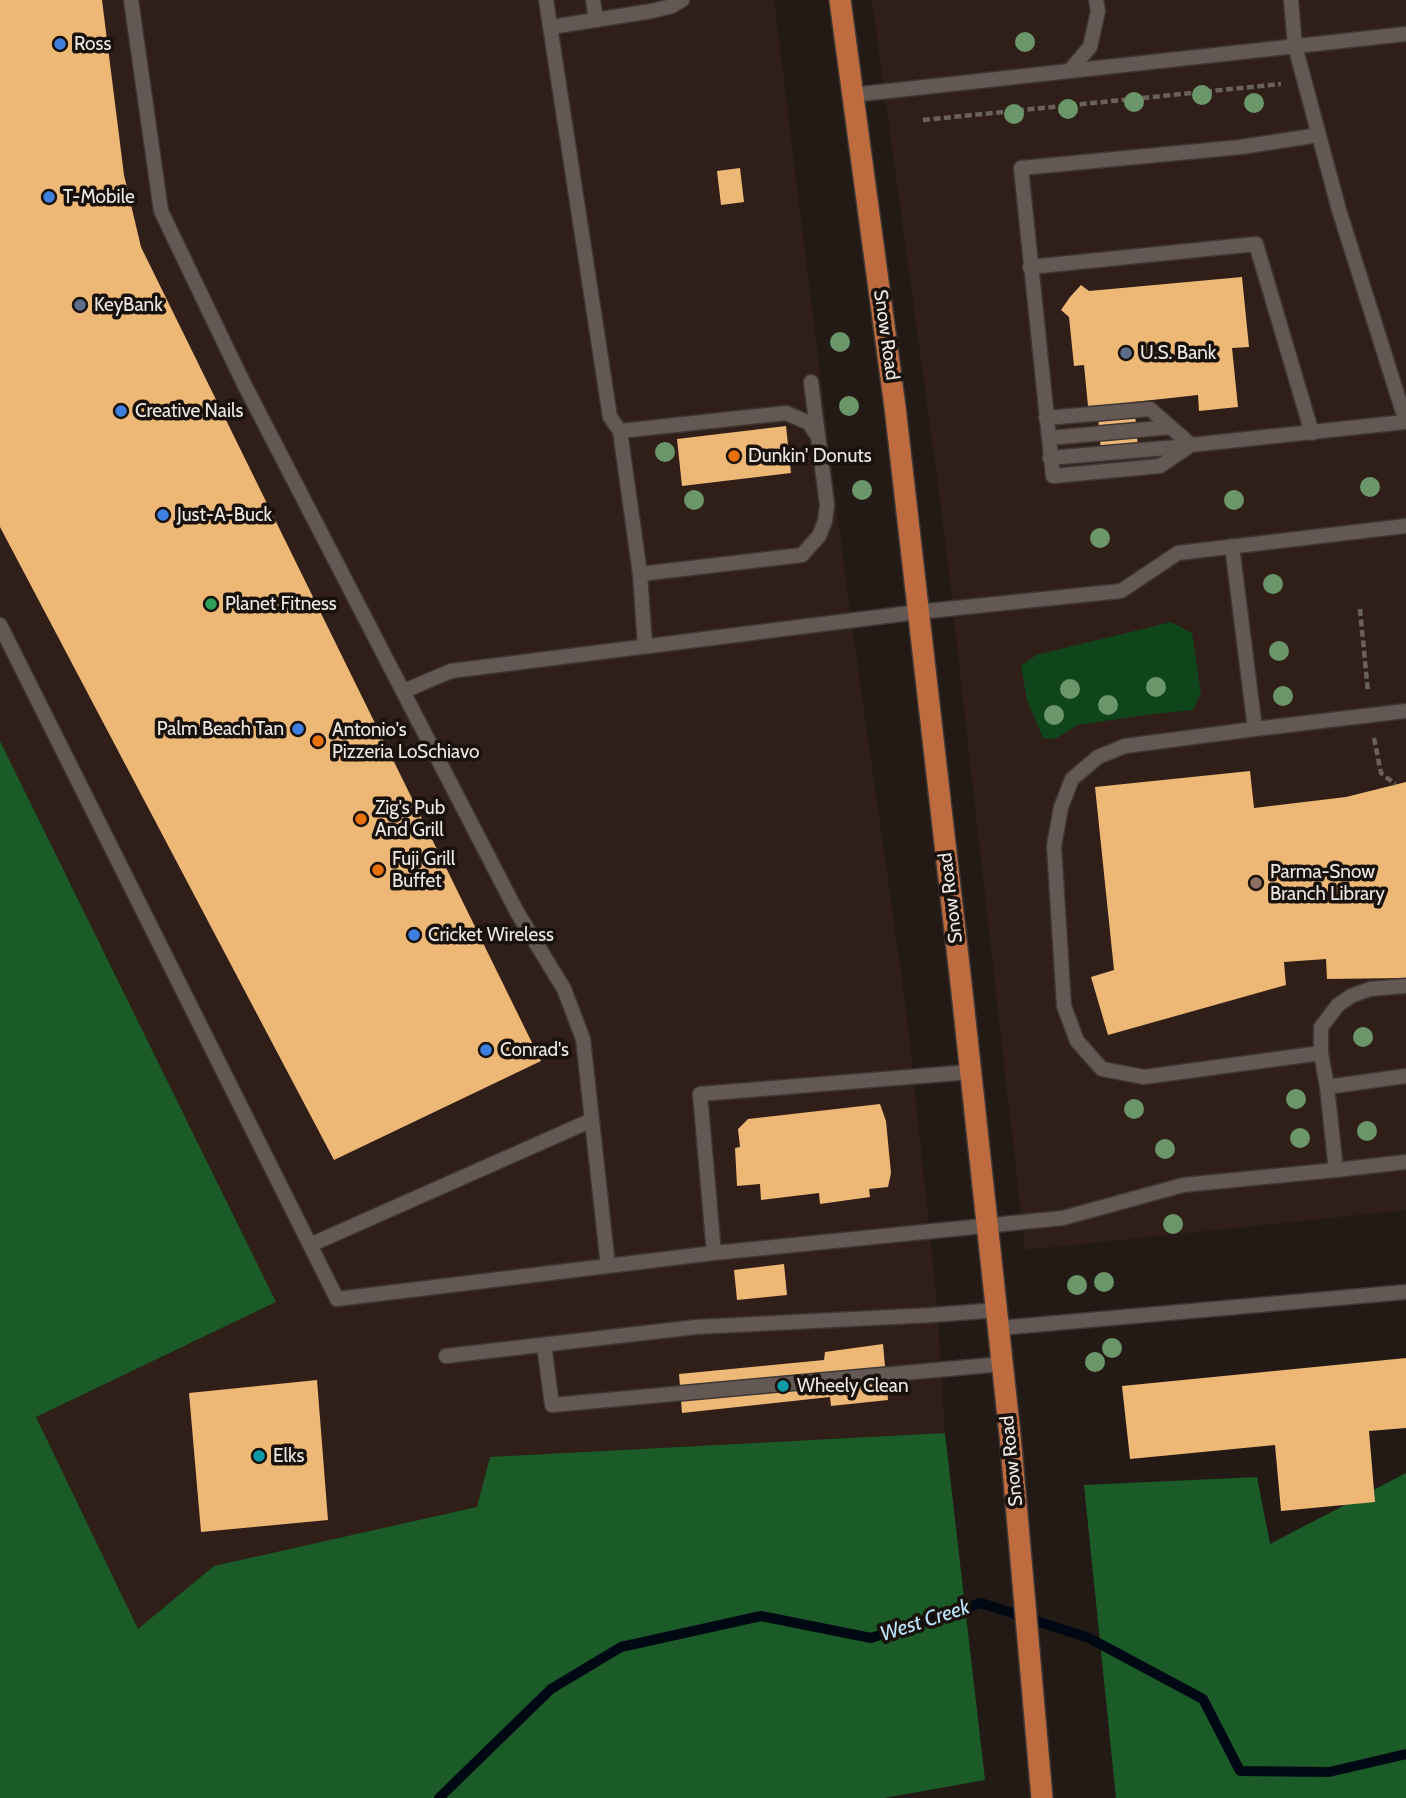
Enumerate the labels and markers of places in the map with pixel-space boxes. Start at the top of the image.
place label: Ross [74,33,111,55]
marker: Ross [52,36,68,52]
place label: T-Mobile [63,186,135,208]
marker: T-Mobile [41,189,57,205]
place label: KeyBank [94,294,163,316]
marker: KeyBank [72,297,88,313]
place label: U.S. Bank [1140,342,1216,364]
marker: U.S. Bank [1118,345,1134,361]
place label: Creative Nails [135,400,243,422]
marker: Creative Nails [113,403,129,419]
place label: Dunkin' Donuts [748,445,872,467]
marker: Dunkin' Donuts [726,448,742,464]
place label: Just-A-Buck [177,504,272,526]
marker: Just-A-Buck [155,507,171,523]
place label: Planet Fitness [225,593,337,615]
marker: Planet Fitness [203,596,219,612]
place label: Palm Beach Tan [157,718,284,740]
place label: Antonio's Pizzeria LoSchiavo [332,719,480,763]
marker: Palm Beach Tan [290,721,306,737]
marker: Antonio's Pizzeria LoSchiavo [310,733,326,749]
place label: Zig's Pub And Grill [375,797,445,841]
marker: Zig's Pub And Grill [353,811,369,827]
place label: Fuji Grill Buffet [392,848,455,892]
place label: Parma-Snow Branch Library [1270,861,1385,905]
marker: Fuji Grill Buffet [370,862,386,878]
marker: Parma-Snow Branch Library [1248,875,1264,891]
place label: Cricket Wireless [428,924,554,946]
marker: Cricket Wireless [406,927,422,943]
place label: Conrad's [500,1039,569,1061]
marker: Conrad's [478,1042,494,1058]
place label: Wheely Clean [797,1375,909,1397]
marker: Wheely Clean [775,1378,791,1394]
place label: Elks [273,1445,304,1467]
marker: Elks [251,1448,267,1464]

